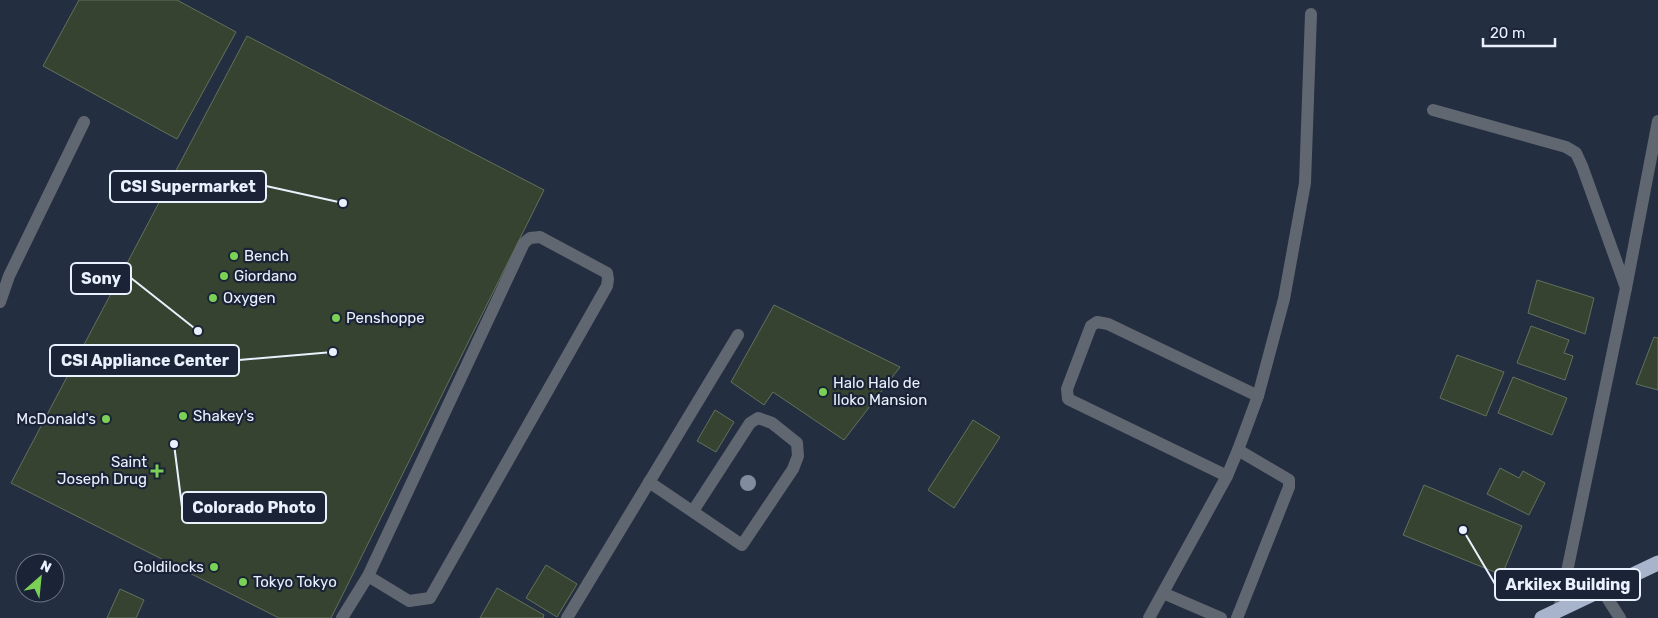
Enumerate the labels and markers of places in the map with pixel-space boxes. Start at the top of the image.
callout: CSI Supermarket [110,171,266,202]
place label: Bench [244,247,289,265]
marker: Bench [228,250,240,262]
callout: Sony [71,263,131,294]
place label: Giordano [234,267,297,285]
marker: Giordano [218,270,230,282]
place label: Oxygen [223,289,276,307]
marker: Oxygen [207,292,219,304]
place label: Penshoppe [346,309,425,327]
marker: Penshoppe [330,312,342,324]
callout: CSI Appliance Center [50,345,239,376]
place label: Halo Halo de Iloko Mansion [833,374,927,409]
marker: Halo Halo de Iloko Mansion [817,386,829,398]
place label: Shakey's [193,407,254,425]
place label: McDonald's [16,410,96,428]
marker: Shakey's [177,410,189,422]
marker: McDonald's [100,413,112,425]
place label: Saint Joseph Drug [57,453,147,488]
marker: Saint Joseph Drug [151,465,163,477]
callout: Colorado Photo [182,492,326,523]
place label: Goldilocks [133,558,204,576]
marker: Goldilocks [208,561,220,573]
callout: Arkilex Building [1495,569,1640,600]
place label: Tokyo Tokyo [253,573,337,591]
marker: Tokyo Tokyo [237,576,249,588]

